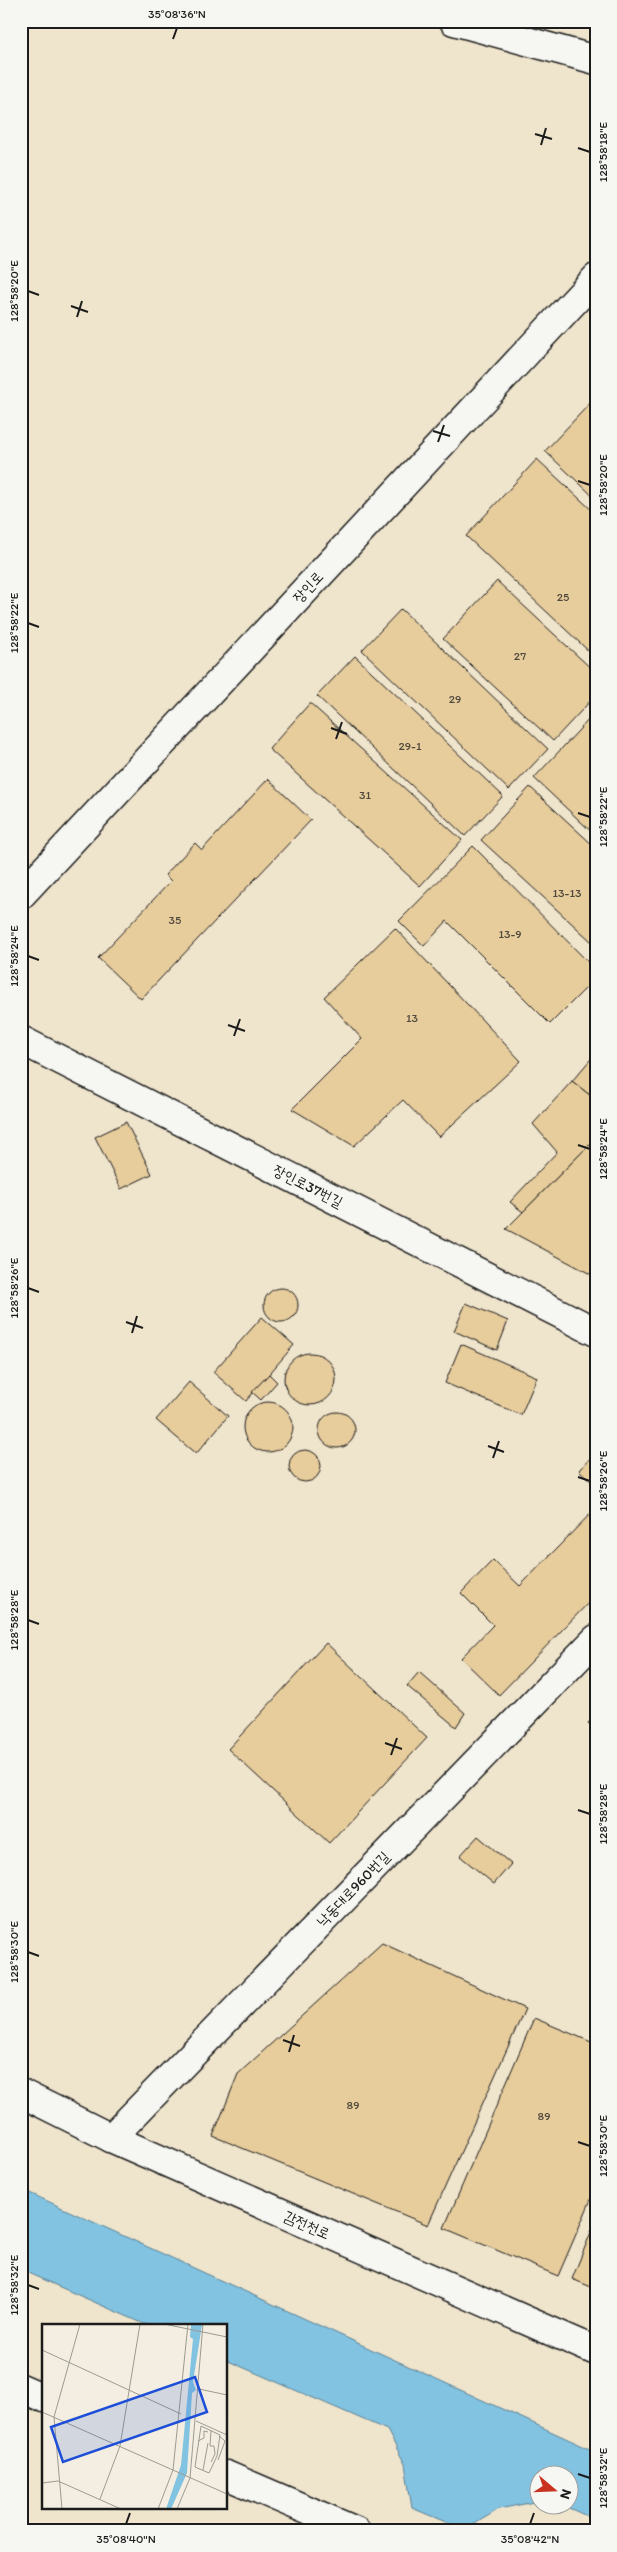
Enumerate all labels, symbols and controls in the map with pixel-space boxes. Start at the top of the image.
text: 35°08'36"N [148,7,206,21]
text: 128°58'18"E [596,122,610,182]
text: 128°58'20"E [7,260,21,322]
text: 128°58'20"E [596,454,610,516]
street label: 장인로 [289,568,327,606]
house number: 25 [557,590,569,604]
text: 128°58'22"E [7,592,21,653]
house number: 27 [514,649,526,663]
house number: 29 [449,692,461,706]
house number: 29-1 [399,739,422,753]
text: 128°58'22"E [596,786,610,847]
house number: 31 [359,788,371,802]
house number: 13-13 [552,886,582,900]
house number: 35 [169,913,181,927]
text: 128°58'24"E [7,925,21,987]
house number: 13-9 [498,927,522,941]
house number: 13 [406,1011,419,1025]
text: 128°58'24"E [596,1118,610,1180]
street label: 장인로37번길 [270,1161,346,1211]
text: 128°58'26"E [7,1257,21,1318]
text: 128°58'26"E [596,1450,610,1511]
text: 128°58'28"E [7,1589,21,1651]
text: 128°58'28"E [596,1783,610,1845]
street label: 낙동대로960번길 [313,1848,393,1930]
text: 128°58'30"E [7,1921,21,1983]
house number: 89 [347,2098,359,2112]
house number: 89 [538,2109,550,2123]
text: 128°58'30"E [596,2115,610,2177]
street label: 감전천로 [281,2207,333,2243]
text: 128°58'32"E [7,2254,21,2315]
inset map [42,2324,228,2510]
text: 128°58'32"E [596,2447,610,2508]
north arrow [530,2464,580,2514]
text: N [556,2487,575,2501]
text: 35°08'40"N [96,2532,156,2546]
text: 35°08'42"N [501,2532,559,2546]

